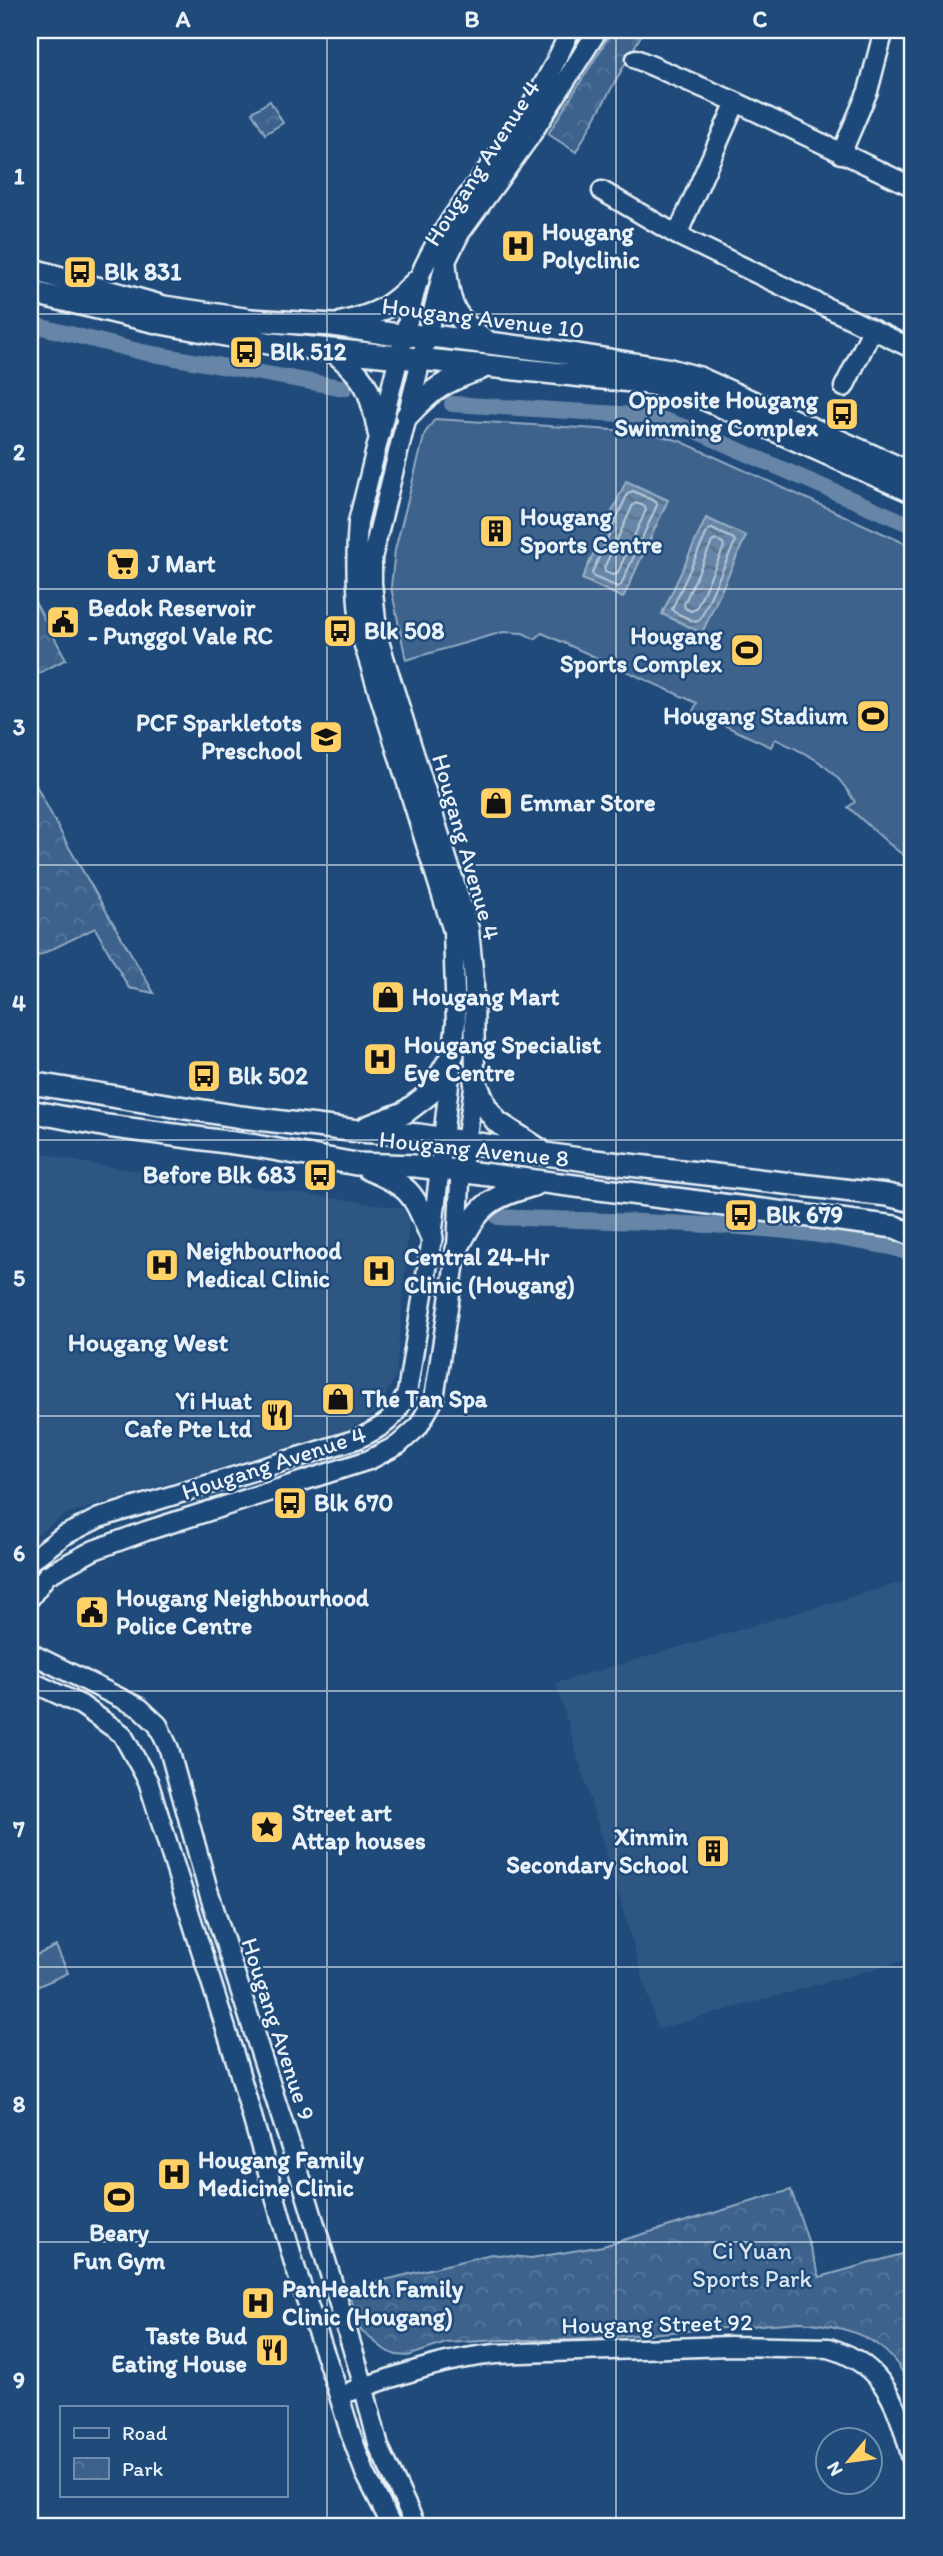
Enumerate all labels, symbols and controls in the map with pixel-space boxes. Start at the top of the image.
text: A [175,5,191,33]
text: B [465,5,480,33]
text: C [753,5,768,33]
street label: Hougang Avenue 4 [417,74,546,251]
text: 1 [14,162,25,190]
place label: Hougang Polyclinic [542,217,640,275]
hospital icon: Hougang Polyclinic [499,227,537,265]
bus stop icon: Blk 831 [61,253,99,291]
place label: Blk 831 [104,257,182,286]
street label: Hougang Avenue 10 [380,291,586,344]
bus stop icon: Blk 512 [227,333,265,371]
place label: Blk 512 [270,337,347,366]
place label: Opposite Hougang Swimming Complex [615,385,819,443]
bus stop icon: Opposite Hougang Swimming Complex [823,395,861,433]
text: 2 [13,438,26,466]
place label: Hougang Sports Centre [520,502,662,560]
building icon: Hougang Sports Centre [477,512,515,550]
supermarket icon: J Mart [104,545,142,583]
place label: J Mart [147,549,216,578]
place label: Bedok Reservoir - Punggol Vale RC [88,593,273,651]
public building icon: Bedok Reservoir - Punggol Vale RC [44,603,82,641]
bus stop icon: Blk 508 [321,612,359,650]
place label: Blk 508 [364,616,444,645]
place label: Hougang Sports Complex [560,621,723,679]
sports icon: Hougang Sports Complex [728,631,766,669]
sports icon: Hougang Stadium [854,697,892,735]
place label: Hougang Stadium [663,701,849,731]
place label: PCF Sparkletots Preschool [136,708,302,765]
text: 3 [13,713,26,741]
school or university icon: PCF Sparkletots Preschool [307,718,345,756]
street label: Hougang Avenue 4 [426,751,507,943]
shop icon: Emmar Store [477,784,515,822]
place label: Emmar Store [520,788,656,817]
shop icon: Hougang Mart [369,978,407,1016]
place label: Hougang Mart [412,982,559,1012]
text: 4 [12,989,26,1017]
place label: Hougang Specialist Eye Centre [404,1030,601,1088]
hospital icon: Hougang Specialist Eye Centre [361,1040,399,1078]
bus stop icon: Blk 502 [185,1057,223,1095]
place label: Blk 502 [228,1061,308,1090]
street label: Hougang Avenue 8 [378,1124,570,1173]
bus stop icon: Before Blk 683 [301,1156,339,1194]
place label: Before Blk 683 [143,1160,296,1189]
bus stop icon: Blk 679 [722,1196,760,1234]
place label: Blk 679 [766,1200,843,1229]
place label: Neighbourhood Medical Clinic [186,1236,343,1293]
place label: Central 24-Hr Clinic (Hougang) [404,1242,575,1300]
hospital icon: Neighbourhood Medical Clinic [143,1246,181,1284]
hospital icon: Central 24-Hr Clinic (Hougang) [360,1252,398,1290]
text: 5 [13,1264,25,1292]
district label: Hougang West [68,1326,228,1358]
shop icon: The Tan Spa [319,1380,357,1418]
place label: The Tan Spa [361,1384,488,1414]
place label: Yi Huat Cafe Pte Ltd [124,1386,253,1443]
restaurant icon: Yi Huat Cafe Pte Ltd [258,1396,296,1434]
street label: Hougang Avenue 4 [178,1419,370,1506]
bus stop icon: Blk 670 [271,1484,309,1522]
place label: Blk 670 [314,1488,393,1517]
text: 6 [13,1539,25,1567]
place label: Hougang Neighbourhood Police Centre [116,1583,370,1640]
public building icon: Hougang Neighbourhood Police Centre [73,1593,111,1631]
place label: Street art Attap houses [291,1798,426,1856]
place icon: Street art Attap houses [248,1808,286,1846]
text: 7 [12,1815,25,1843]
place label: Xinmin Secondary School [506,1822,688,1880]
building icon: Xinmin Secondary School [694,1832,732,1870]
street label: Hougang Avenue 9 [235,1934,322,2124]
text: 8 [13,2090,26,2118]
place label: Hougang Family Medicine Clinic [198,2145,364,2202]
hospital icon: Hougang Family Medicine Clinic [155,2155,193,2193]
sports icon: Beary Fun Gym [100,2178,138,2216]
place label: Beary Fun Gym [73,2218,166,2276]
park label: Ci Yuan Sports Park [692,2236,812,2293]
place label: PanHealth Family Clinic (Hougang) [282,2274,464,2332]
hospital icon: PanHealth Family Clinic (Hougang) [239,2284,277,2322]
street label: Hougang Street 92 [561,2307,753,2340]
place label: Taste Bud Eating House [112,2321,248,2379]
restaurant icon: Taste Bud Eating House [253,2331,291,2369]
text: 9 [13,2366,25,2394]
legend [60,2406,287,2496]
text: Road [122,2420,168,2445]
north arrow [814,2426,884,2496]
text: Park [122,2456,164,2481]
text: N [821,2458,848,2480]

